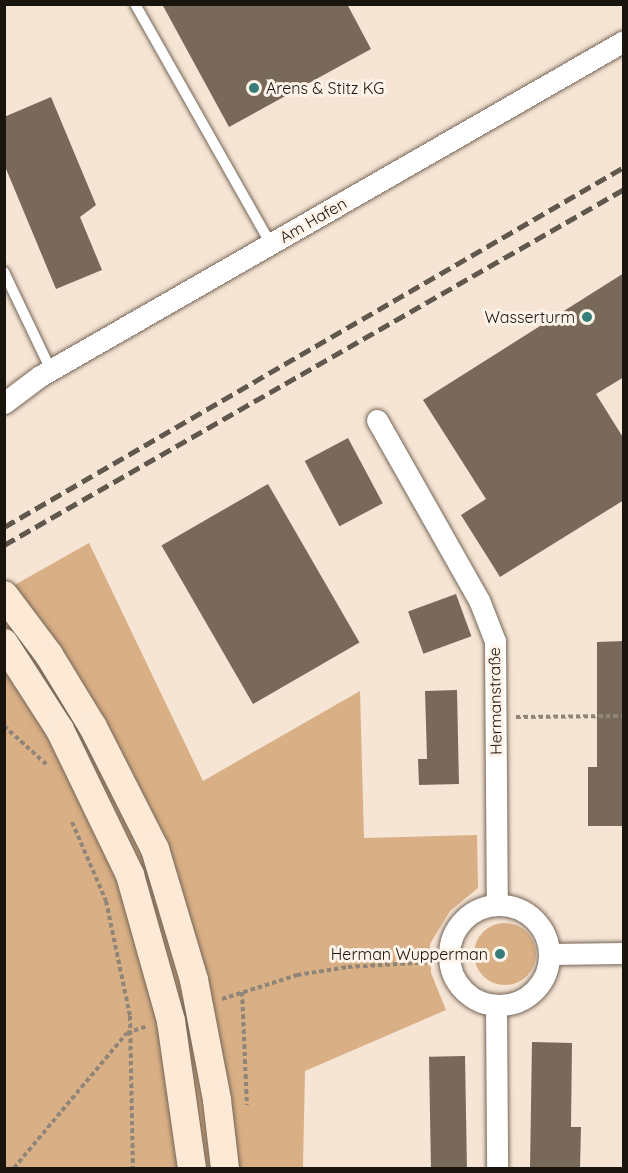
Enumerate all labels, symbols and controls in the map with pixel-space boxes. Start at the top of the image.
place label: Arens & Stitz KG [266,78,384,98]
marker: Arens & Stitz KG [247,81,261,95]
street label: Am Hafen [276,193,350,247]
place label: Wasserturm [485,307,575,327]
marker: Wasserturm [580,310,594,324]
street label: Hermanstraße [484,647,506,755]
place label: Herman Wupperman [331,944,488,964]
marker: Herman Wupperman [493,947,507,961]

